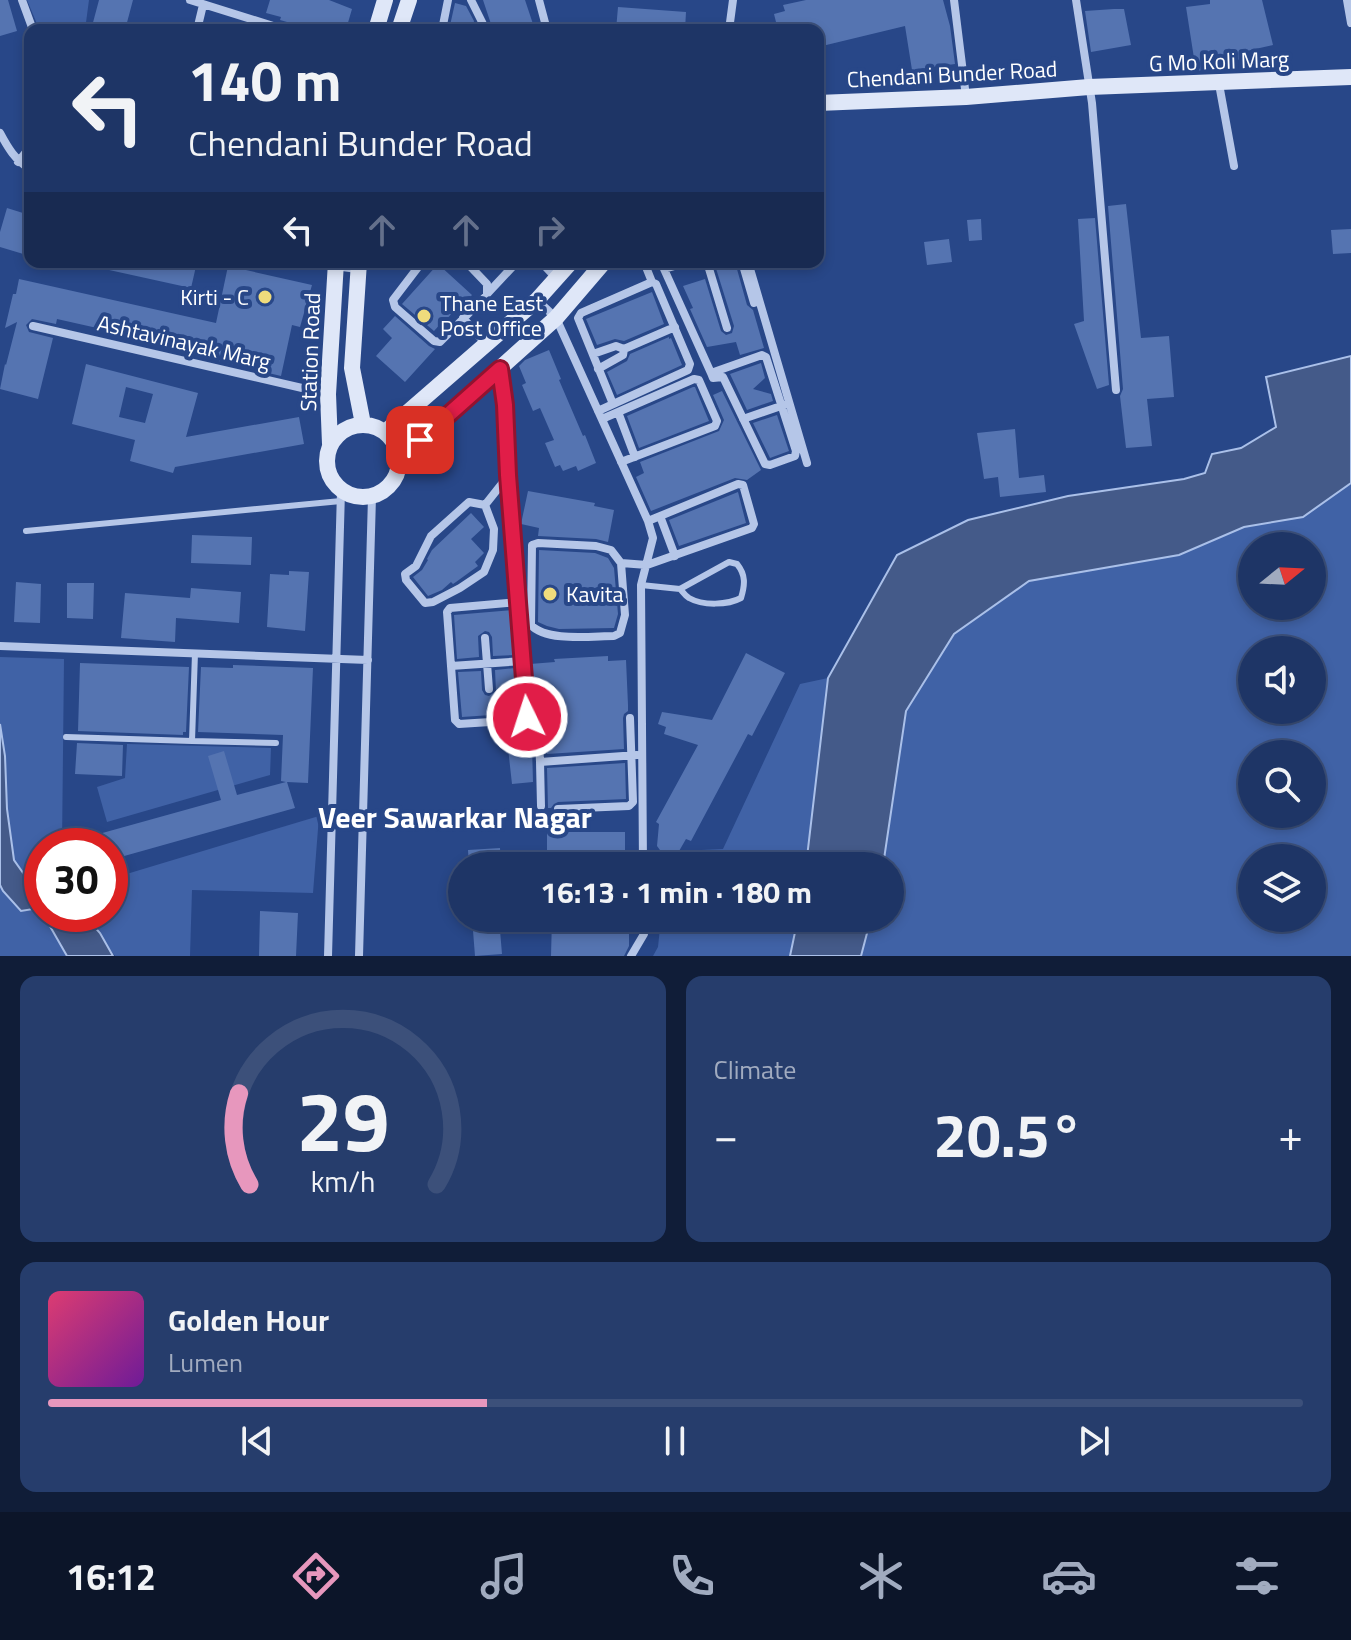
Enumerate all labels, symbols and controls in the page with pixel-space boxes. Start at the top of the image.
text: 140 m [188,38,341,123]
street label: G Mo Koli Marg [1148,42,1290,80]
street label: Chendani Bunder Road [846,52,1058,96]
icon: left [56,56,160,160]
text: Chendani Bunder Road [188,115,533,170]
icon: left [276,208,320,252]
icon: ahead [360,208,404,252]
icon: ahead [444,208,488,252]
icon: right [528,208,572,252]
place label: Kirti - C [180,280,249,314]
place label: Thane East Post Office [440,286,544,345]
marker: Kirti - C [256,288,274,306]
street label: Station Road [291,292,329,412]
street label: Ashtavinayak Marg [94,306,274,378]
marker: Thane East Post Office [415,307,433,325]
pin [386,406,454,474]
icon: arrive [398,418,442,462]
north arrow [1238,532,1326,620]
map controls [1238,532,1326,932]
place label: Kavita [566,577,624,611]
marker: Kavita [541,585,559,603]
button: sound [1238,636,1326,724]
position arrow [485,675,569,759]
button: search [1238,740,1326,828]
district label: Veer Sawarkar Nagar [318,794,592,840]
speed limit sign: 30 [24,828,128,932]
button: layers [1238,844,1326,932]
text: 16:13 · 1 min · 180 m [540,869,812,915]
text: Climate [714,1050,796,1089]
text: 29 [296,1057,389,1183]
text: 20.5° [933,1089,1083,1180]
text: − [714,1101,738,1168]
text: + [1278,1101,1303,1168]
text: km/h [310,1160,375,1203]
text: Golden Hour [168,1297,329,1343]
text: Lumen [168,1343,243,1382]
icon: previous [235,1419,279,1463]
icon: pause [653,1419,697,1463]
icon: next [1072,1419,1116,1463]
icon: directions [288,1548,344,1604]
icon: music [476,1548,532,1604]
icon: phone [664,1548,720,1604]
icon: climate [853,1548,909,1604]
icon: car [1041,1548,1097,1604]
icon: filters [1229,1548,1285,1604]
text: 16:12 [66,1549,156,1604]

